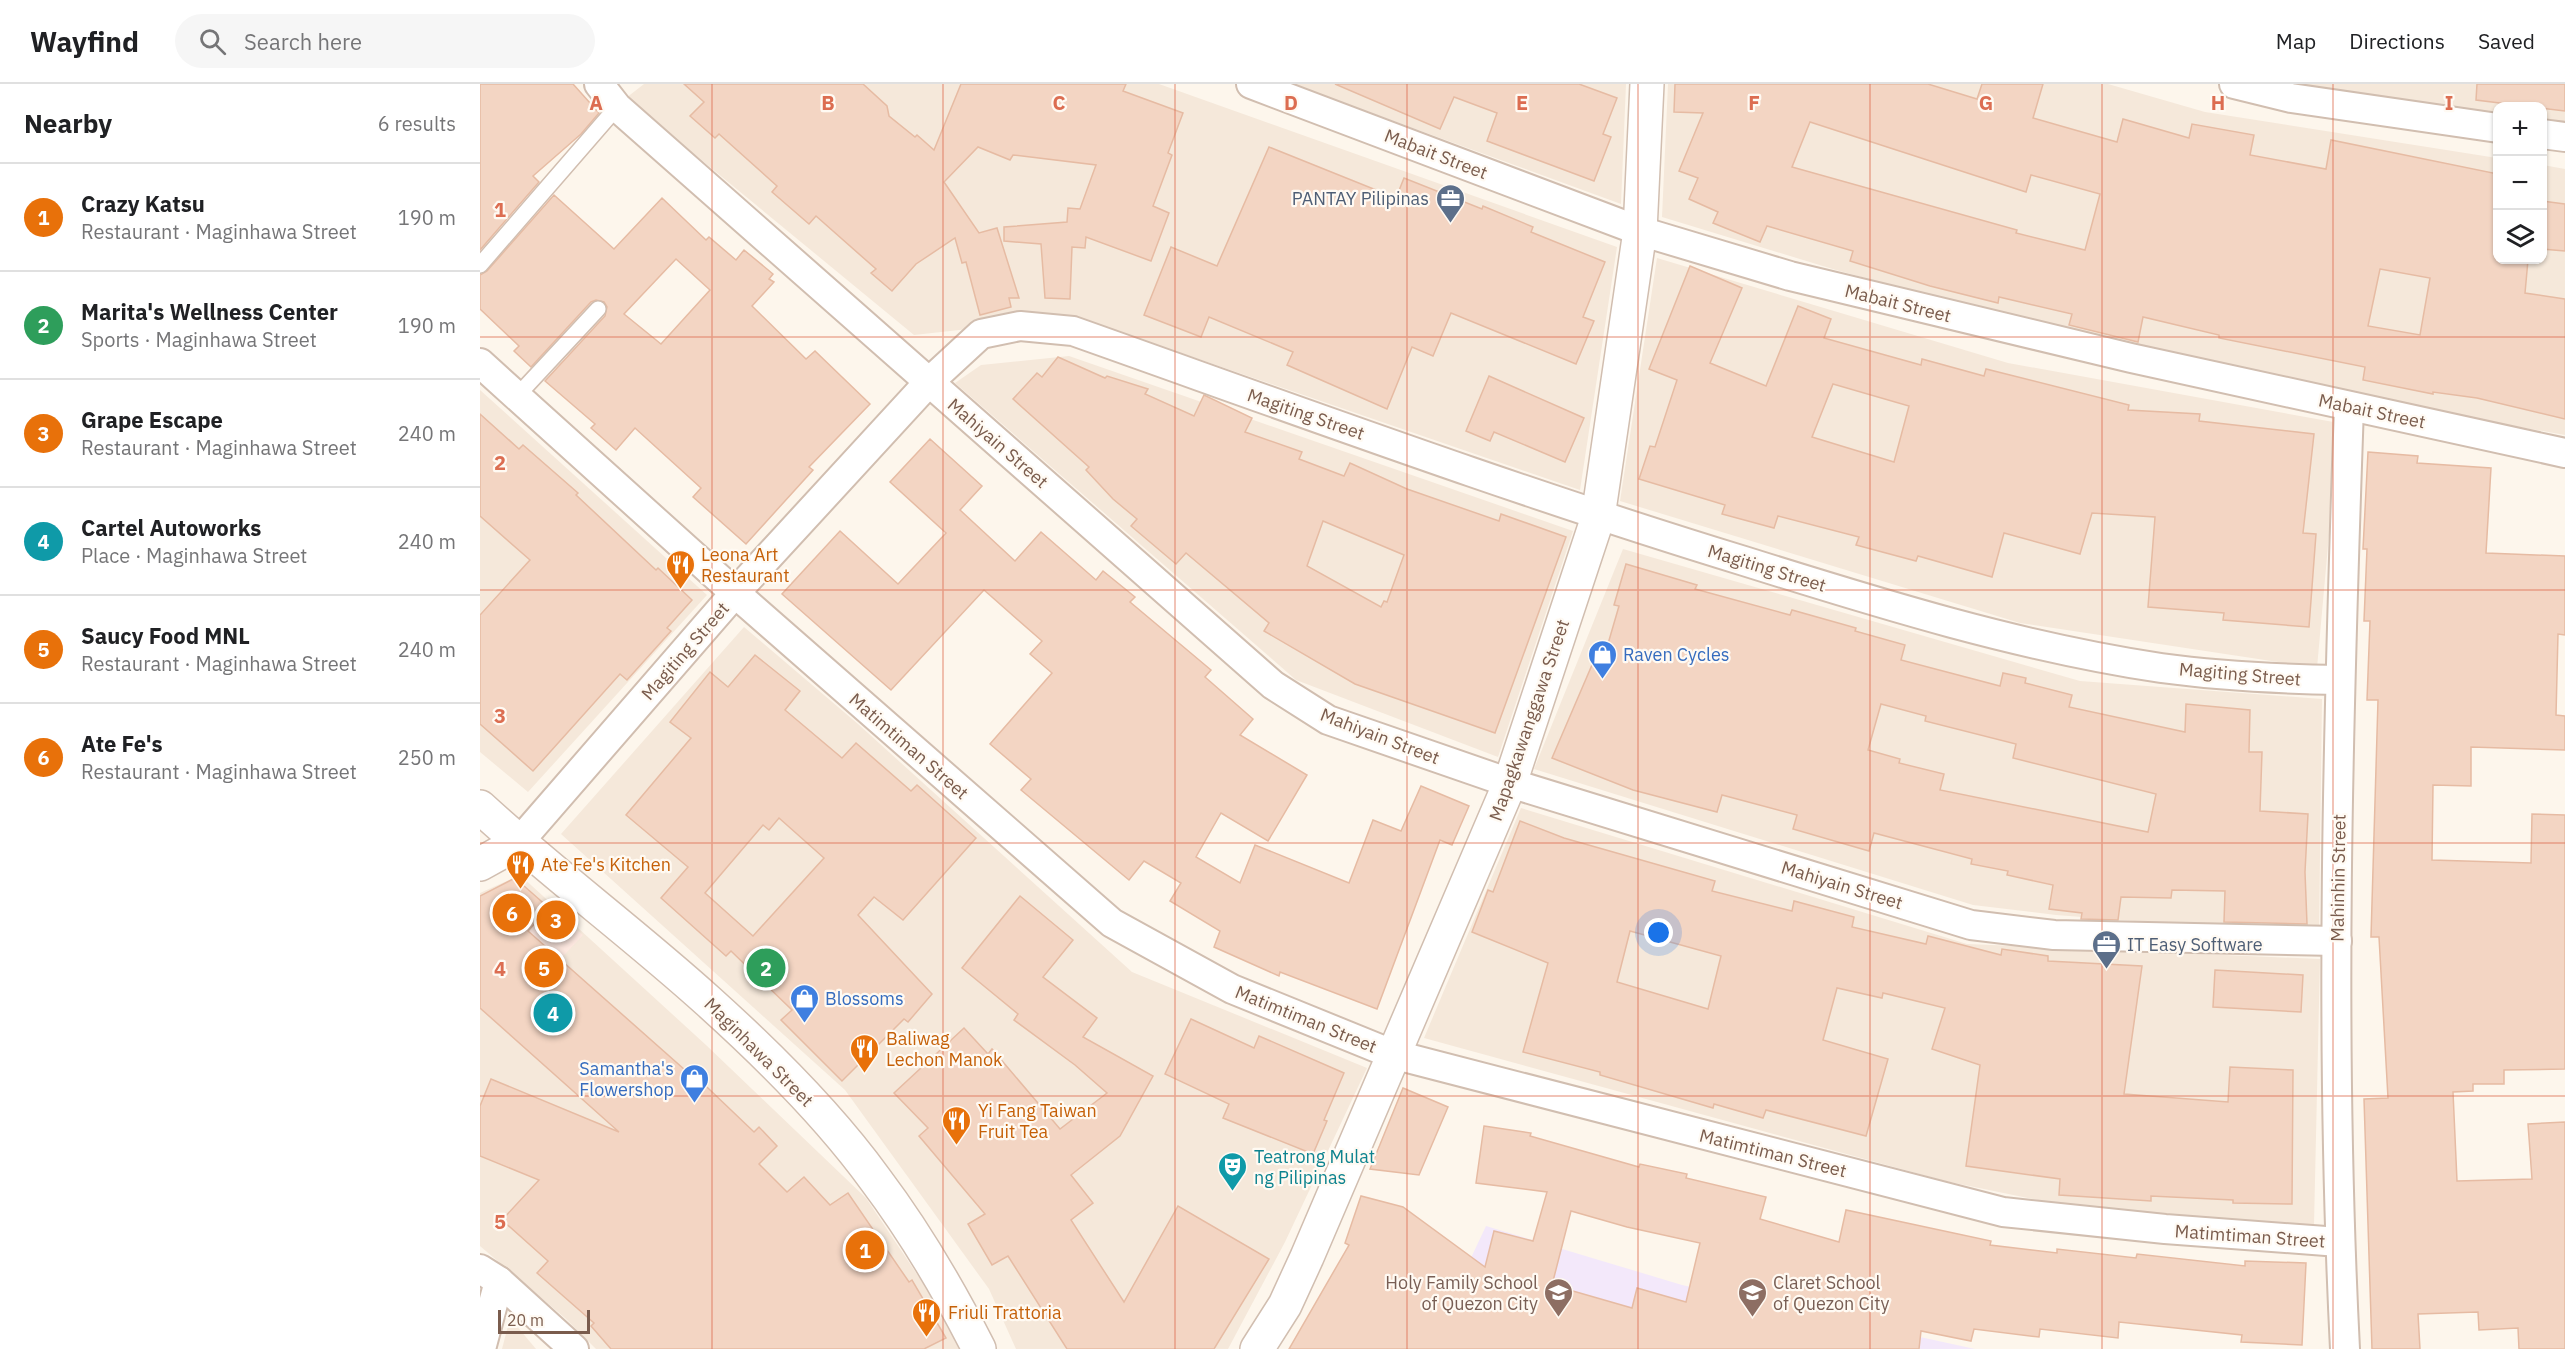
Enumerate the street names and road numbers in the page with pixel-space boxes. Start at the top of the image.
street label: Mabait Street [1381,124,1491,184]
street label: Mabait Street [1842,279,1954,327]
street label: Magiting Street [1244,383,1368,445]
street label: Mabait Street [2316,388,2428,434]
street label: Mahiyain Street [943,393,1053,493]
street label: Magiting Street [1705,539,1829,597]
street label: Magiting Street [636,597,734,705]
street label: Mapagkawanggawa Street [1484,616,1574,824]
street label: Magiting Street [2178,657,2302,691]
street label: Matimtiman Street [845,688,973,804]
street label: Mahiyain Street [1317,703,1443,769]
street label: Mahinhin Street [2325,814,2351,942]
street label: Mahiyain Street [1779,856,1905,914]
street label: Matimtiman Street [1232,980,1380,1058]
street label: Maginhawa Street [700,993,818,1111]
street label: Matimtiman Street [1697,1124,1849,1182]
street label: Matimtiman Street [2174,1219,2326,1253]

